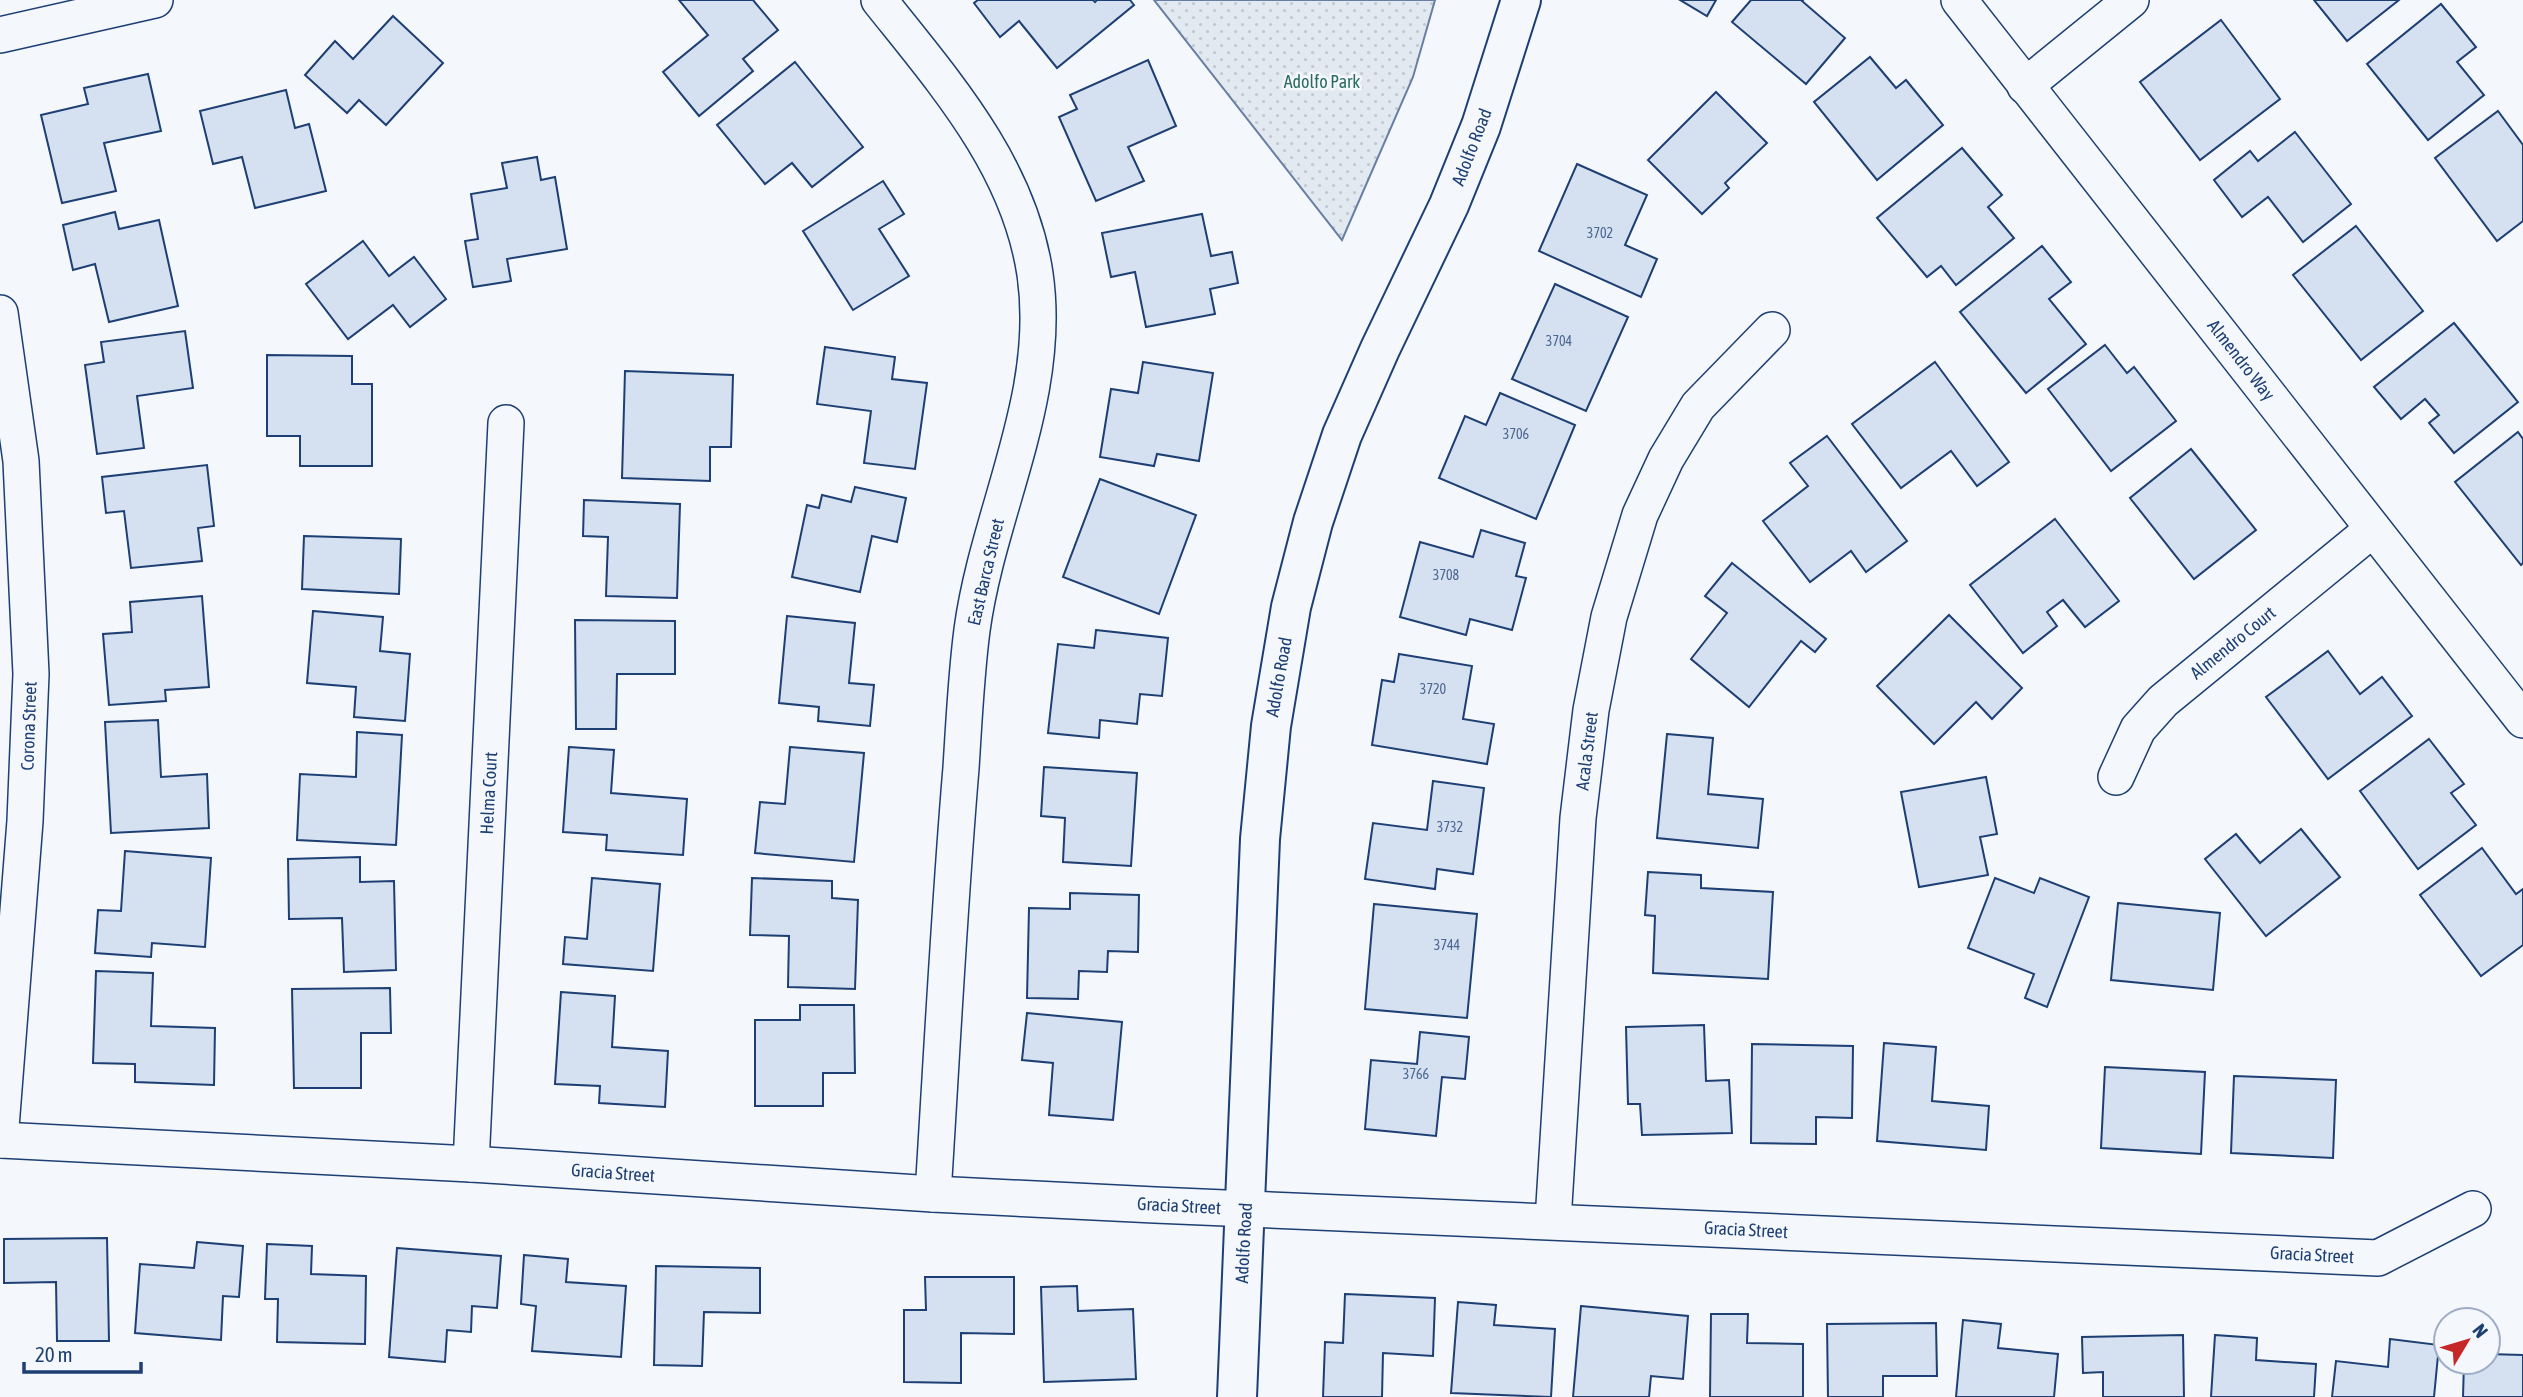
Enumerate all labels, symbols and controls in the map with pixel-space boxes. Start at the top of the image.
park label: Adolfo Park [1284,71,1360,92]
street label: Adolfo Road [1447,105,1496,188]
house number: 3702 [1587,225,1613,241]
street label: Almendro Way [2203,315,2279,404]
house number: 3704 [1546,333,1573,349]
house number: 3706 [1503,426,1530,442]
street label: East Barca Street [963,516,1008,627]
house number: 3708 [1433,567,1460,583]
street label: Almendro Court [2186,602,2280,683]
street label: Adolfo Road [1261,635,1296,719]
street label: Corona Street [16,681,41,771]
house number: 3720 [1420,681,1447,697]
street label: Acala Street [1571,710,1602,791]
street label: Helma Court [476,751,501,835]
house number: 3732 [1437,819,1463,835]
house number: 3744 [1434,937,1461,953]
house number: 3766 [1403,1066,1430,1082]
street label: Gracia Street [570,1159,656,1186]
street label: Gracia Street [1137,1193,1222,1218]
street label: Adolfo Road [1231,1202,1256,1284]
street label: Gracia Street [1704,1217,1789,1242]
street label: Gracia Street [2270,1242,2355,1267]
north arrow [2432,1306,2502,1376]
text: N [2468,1319,2493,1342]
scale bar [24,1330,142,1374]
text: 20 m [35,1342,73,1366]

